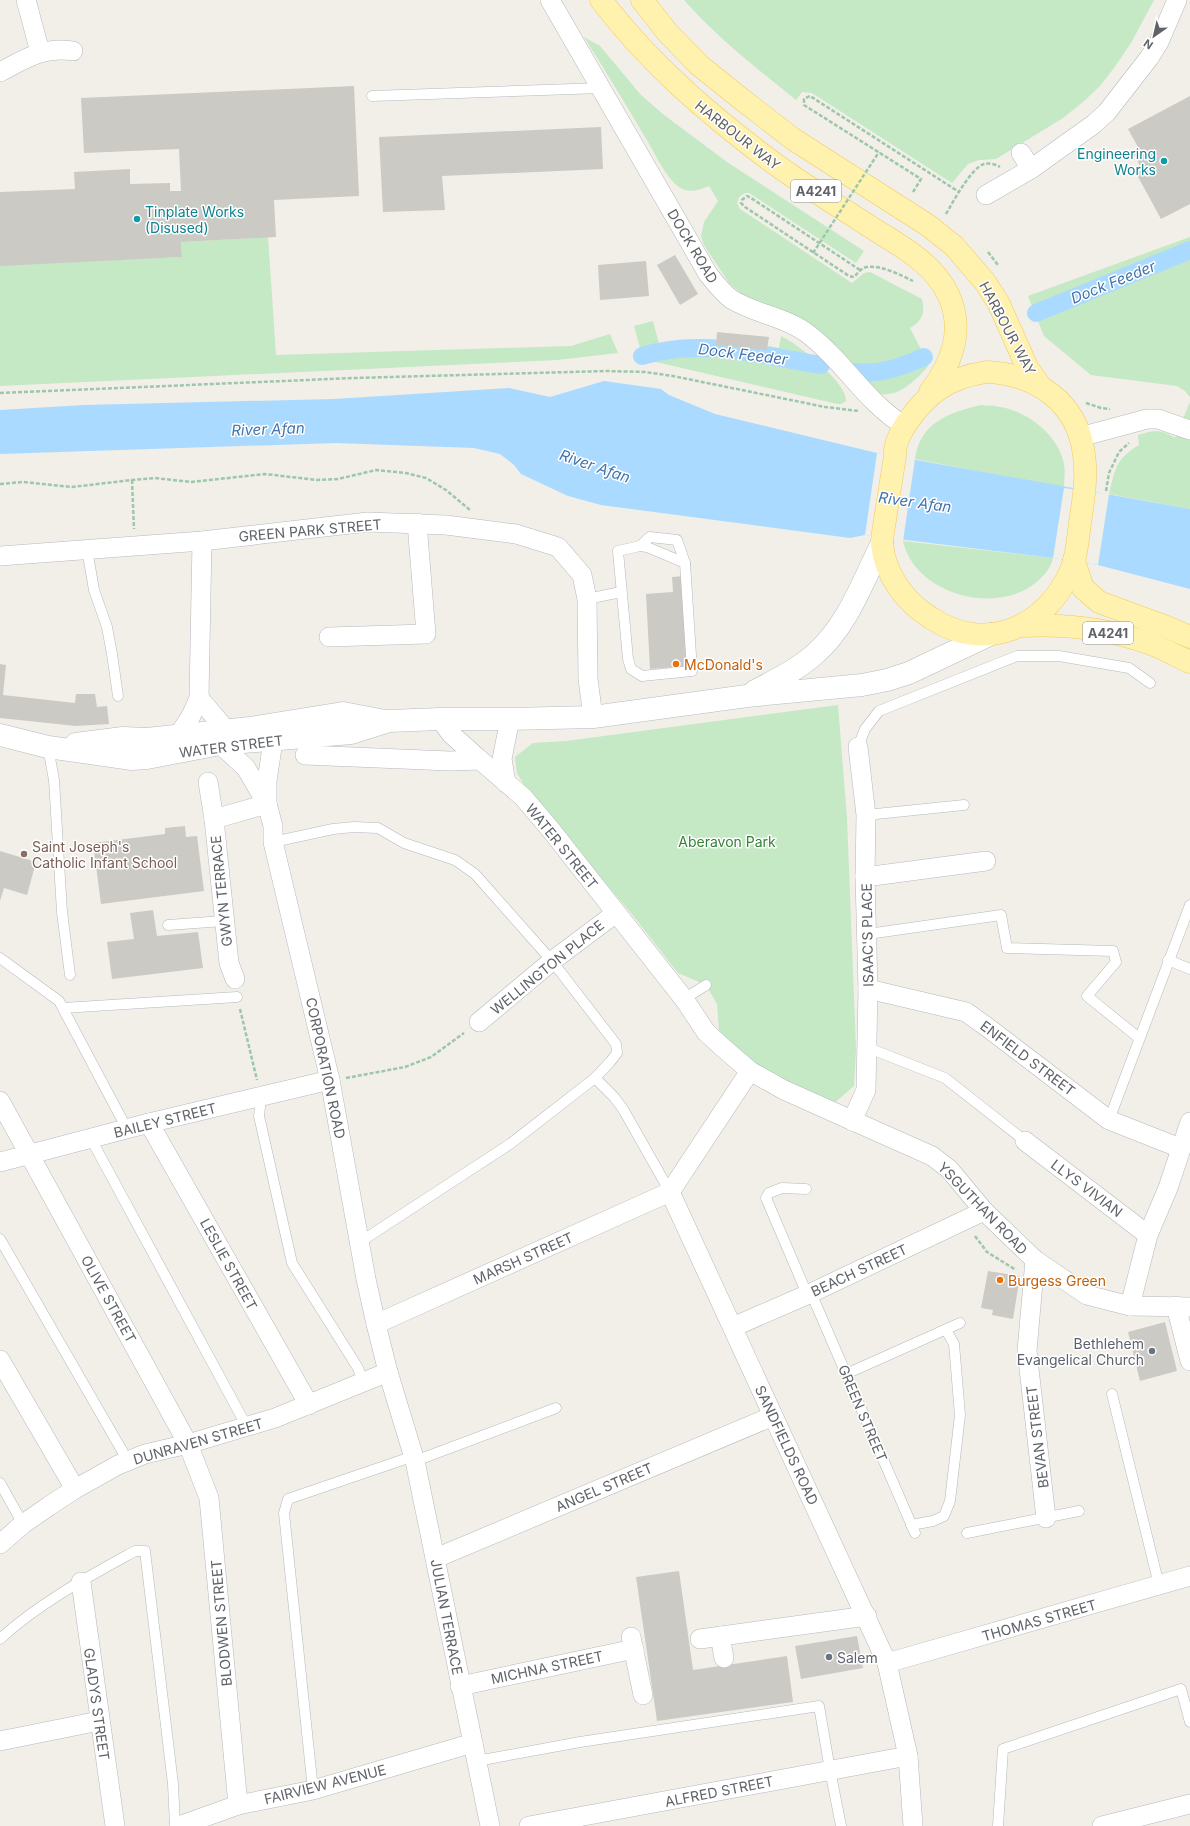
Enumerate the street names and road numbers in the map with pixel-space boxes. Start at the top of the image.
street label: HARBOUR WAY [692,96,784,174]
road number: A4241 [791,180,841,202]
street label: DOCK ROAD [664,206,722,286]
street label: HARBOUR WAY [976,278,1040,378]
street label: GREEN PARK STREET [238,515,382,545]
road number: A4241 [1083,622,1133,644]
street label: WATER STREET [178,731,284,761]
street label: WATER STREET [522,800,602,892]
street label: GWYN TERRACE [207,835,235,947]
street label: ISAAC'S PLACE [858,883,876,987]
street label: WELLINGTON PLACE [487,916,607,1018]
street label: CORPORATION ROAD [303,996,349,1140]
street label: ENFIELD STREET [977,1017,1079,1099]
street label: BAILEY STREET [112,1099,218,1141]
street label: LLYS VIVIAN [1048,1156,1126,1220]
street label: YSGUTHAN ROAD [935,1158,1031,1258]
street label: LESLIE STREET [197,1215,261,1313]
street label: MARSH STREET [470,1228,576,1288]
street label: BEACH STREET [808,1240,910,1300]
street label: OLIVE STREET [78,1252,140,1346]
street label: GREEN STREET [835,1362,891,1464]
street label: SANDFIELDS ROAD [752,1383,822,1507]
street label: BEVAN STREET [1022,1385,1052,1489]
street label: DUNRAVEN STREET [131,1414,265,1468]
street label: ANGEL STREET [553,1459,655,1515]
street label: JULIAN TERRACE [427,1558,467,1676]
street label: BLODWEN STREET [207,1559,235,1687]
street label: THOMAS STREET [980,1596,1098,1644]
street label: GLADYS STREET [81,1647,113,1761]
street label: MICHNA STREET [489,1647,605,1687]
street label: FAIRVIEW AVENUE [262,1761,388,1807]
street label: ALFRED STREET [663,1772,775,1810]

